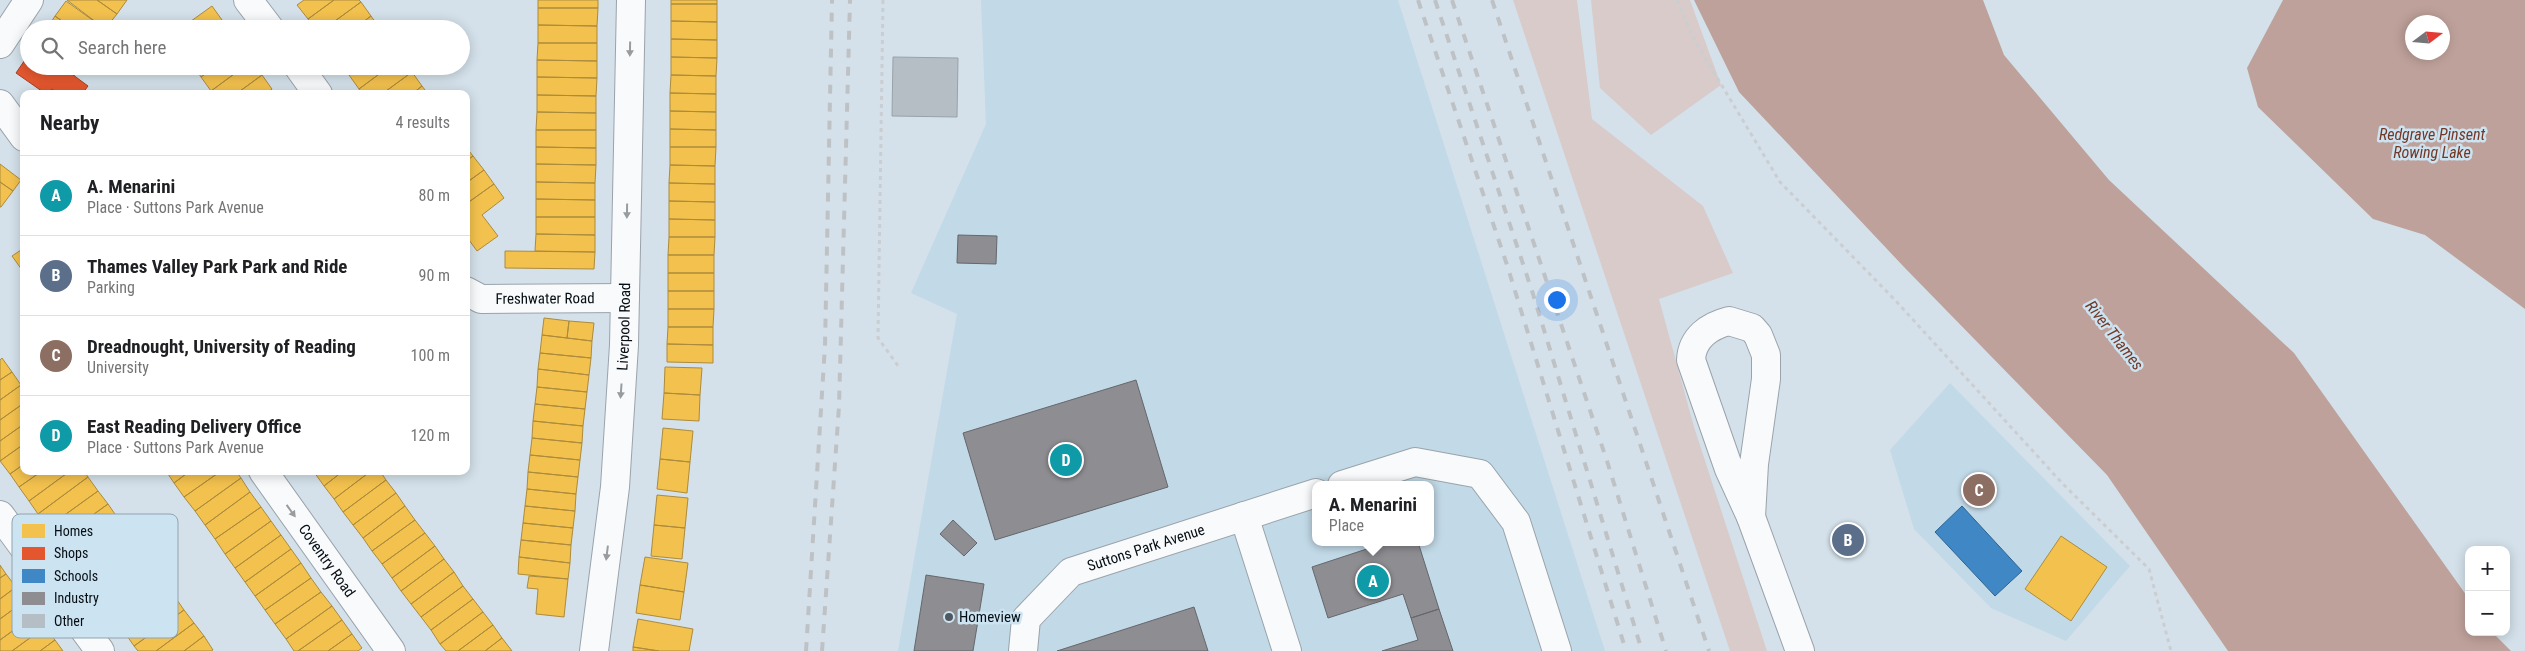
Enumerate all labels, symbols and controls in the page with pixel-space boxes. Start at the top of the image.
north arrow [2405,15,2450,60]
search box [20,20,470,75]
icon: search [38,34,66,62]
text: Search here [78,36,166,59]
one-way arrow [626,41,634,57]
text: Nearby [40,111,99,135]
text: 4 results [395,113,450,132]
water label: Redgrave Pinsent Rowing Lake [2379,125,2486,162]
text: A. Menarini [87,175,175,198]
text: A [51,186,61,205]
text: 80 m [418,186,450,205]
text: Place · Suttons Park Avenue [87,198,264,217]
one-way arrow [623,203,631,219]
text: Thames Valley Park Park and Ride [87,255,347,278]
text: B [52,266,60,285]
text: 90 m [418,266,450,285]
text: Parking [87,278,135,297]
street label: Liverpool Road [613,282,634,371]
your location [1544,287,1570,313]
street label: Freshwater Road [495,289,595,308]
water label: River Thames [2082,297,2148,374]
text: Dreadnought, University of Reading [87,335,356,358]
text: C [51,346,61,365]
text: 100 m [411,346,450,365]
text: University [87,358,149,377]
one-way arrow [616,383,624,399]
text: East Reading Delivery Office [87,415,301,438]
text: D [51,426,61,445]
text: 120 m [411,426,450,445]
text: Place · Suttons Park Avenue [87,438,264,457]
pin: D [1050,441,1082,479]
pin: C [1963,471,1995,509]
popup [1312,481,1434,546]
text: A. Menarini [1329,493,1417,516]
one-way arrow [286,504,296,518]
legend [12,514,178,638]
text: Place [1329,516,1364,535]
street label: Suttons Park Avenue [1085,520,1207,575]
street label: Coventry Road [295,521,359,601]
pin: B [1832,521,1864,559]
text: Homes [54,523,93,539]
text: Shops [54,545,88,561]
one-way arrow [602,545,610,561]
map controls [2465,546,2510,636]
button: + [2465,546,2510,591]
pin: A [1357,562,1389,600]
text: Schools [54,568,98,584]
text: Industry [54,590,99,606]
button: − [2465,591,2510,636]
place label: Homeview [959,608,1021,626]
marker: Homeview [943,611,955,623]
text: Other [54,613,84,629]

